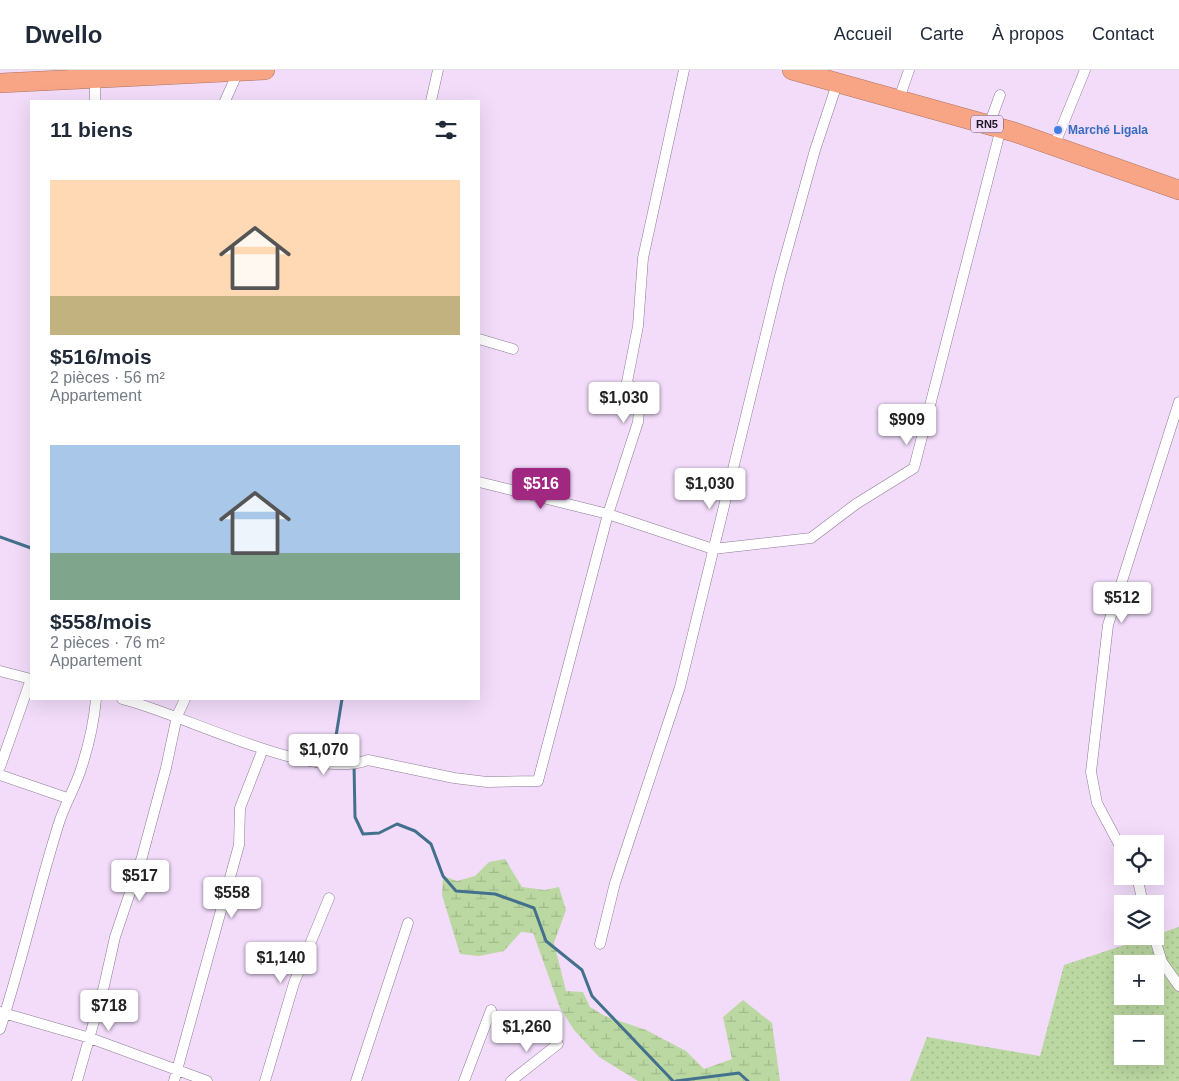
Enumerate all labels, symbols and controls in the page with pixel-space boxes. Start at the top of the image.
text: Dwello [25,21,102,48]
text: Accueil [834,24,892,44]
text: Carte [920,24,964,44]
text: À propos [992,24,1064,44]
text: Contact [1092,24,1154,44]
icon: filters [432,116,460,144]
road number: RN5 [971,116,1003,132]
text: 11 biens [50,118,133,141]
place label: Marché Ligala [1068,123,1148,137]
marker: Marché Ligala [1052,124,1064,136]
icon: home [210,213,300,303]
text: $516/mois [50,345,152,368]
text: 2 pièces · 56 m² [50,369,165,386]
pin: $1,030 [583,382,665,424]
text: Appartement [50,387,142,404]
text: $1,030 [600,389,648,406]
pin: $909 [877,404,937,446]
text: $909 [889,411,925,428]
pin: $516 [511,468,571,510]
pin: $1,030 [669,468,751,510]
text: $516 [523,475,559,492]
text: $1,030 [686,475,734,492]
icon: home [210,478,300,568]
pin: $512 [1092,582,1152,624]
text: $512 [1104,589,1140,606]
text: $558/mois [50,610,152,633]
text: 2 pièces · 76 m² [50,634,165,651]
text: Appartement [50,652,142,669]
pin: $1,070 [283,734,365,776]
text: $1,070 [300,741,348,758]
map controls [1114,835,1164,1065]
button: locate [1114,835,1164,885]
pin: $517 [110,860,170,902]
text: $517 [122,867,158,884]
pin: $558 [202,876,262,919]
text: $558 [214,884,250,901]
button: layers [1114,895,1164,945]
pin: $1,140 [240,942,322,984]
text: $1,140 [257,949,305,966]
button: + [1114,955,1164,1005]
pin: $718 [79,990,139,1032]
text: $718 [91,997,127,1014]
pin: $1,260 [486,1010,568,1053]
button: − [1114,1015,1164,1065]
text: $1,260 [503,1018,551,1035]

